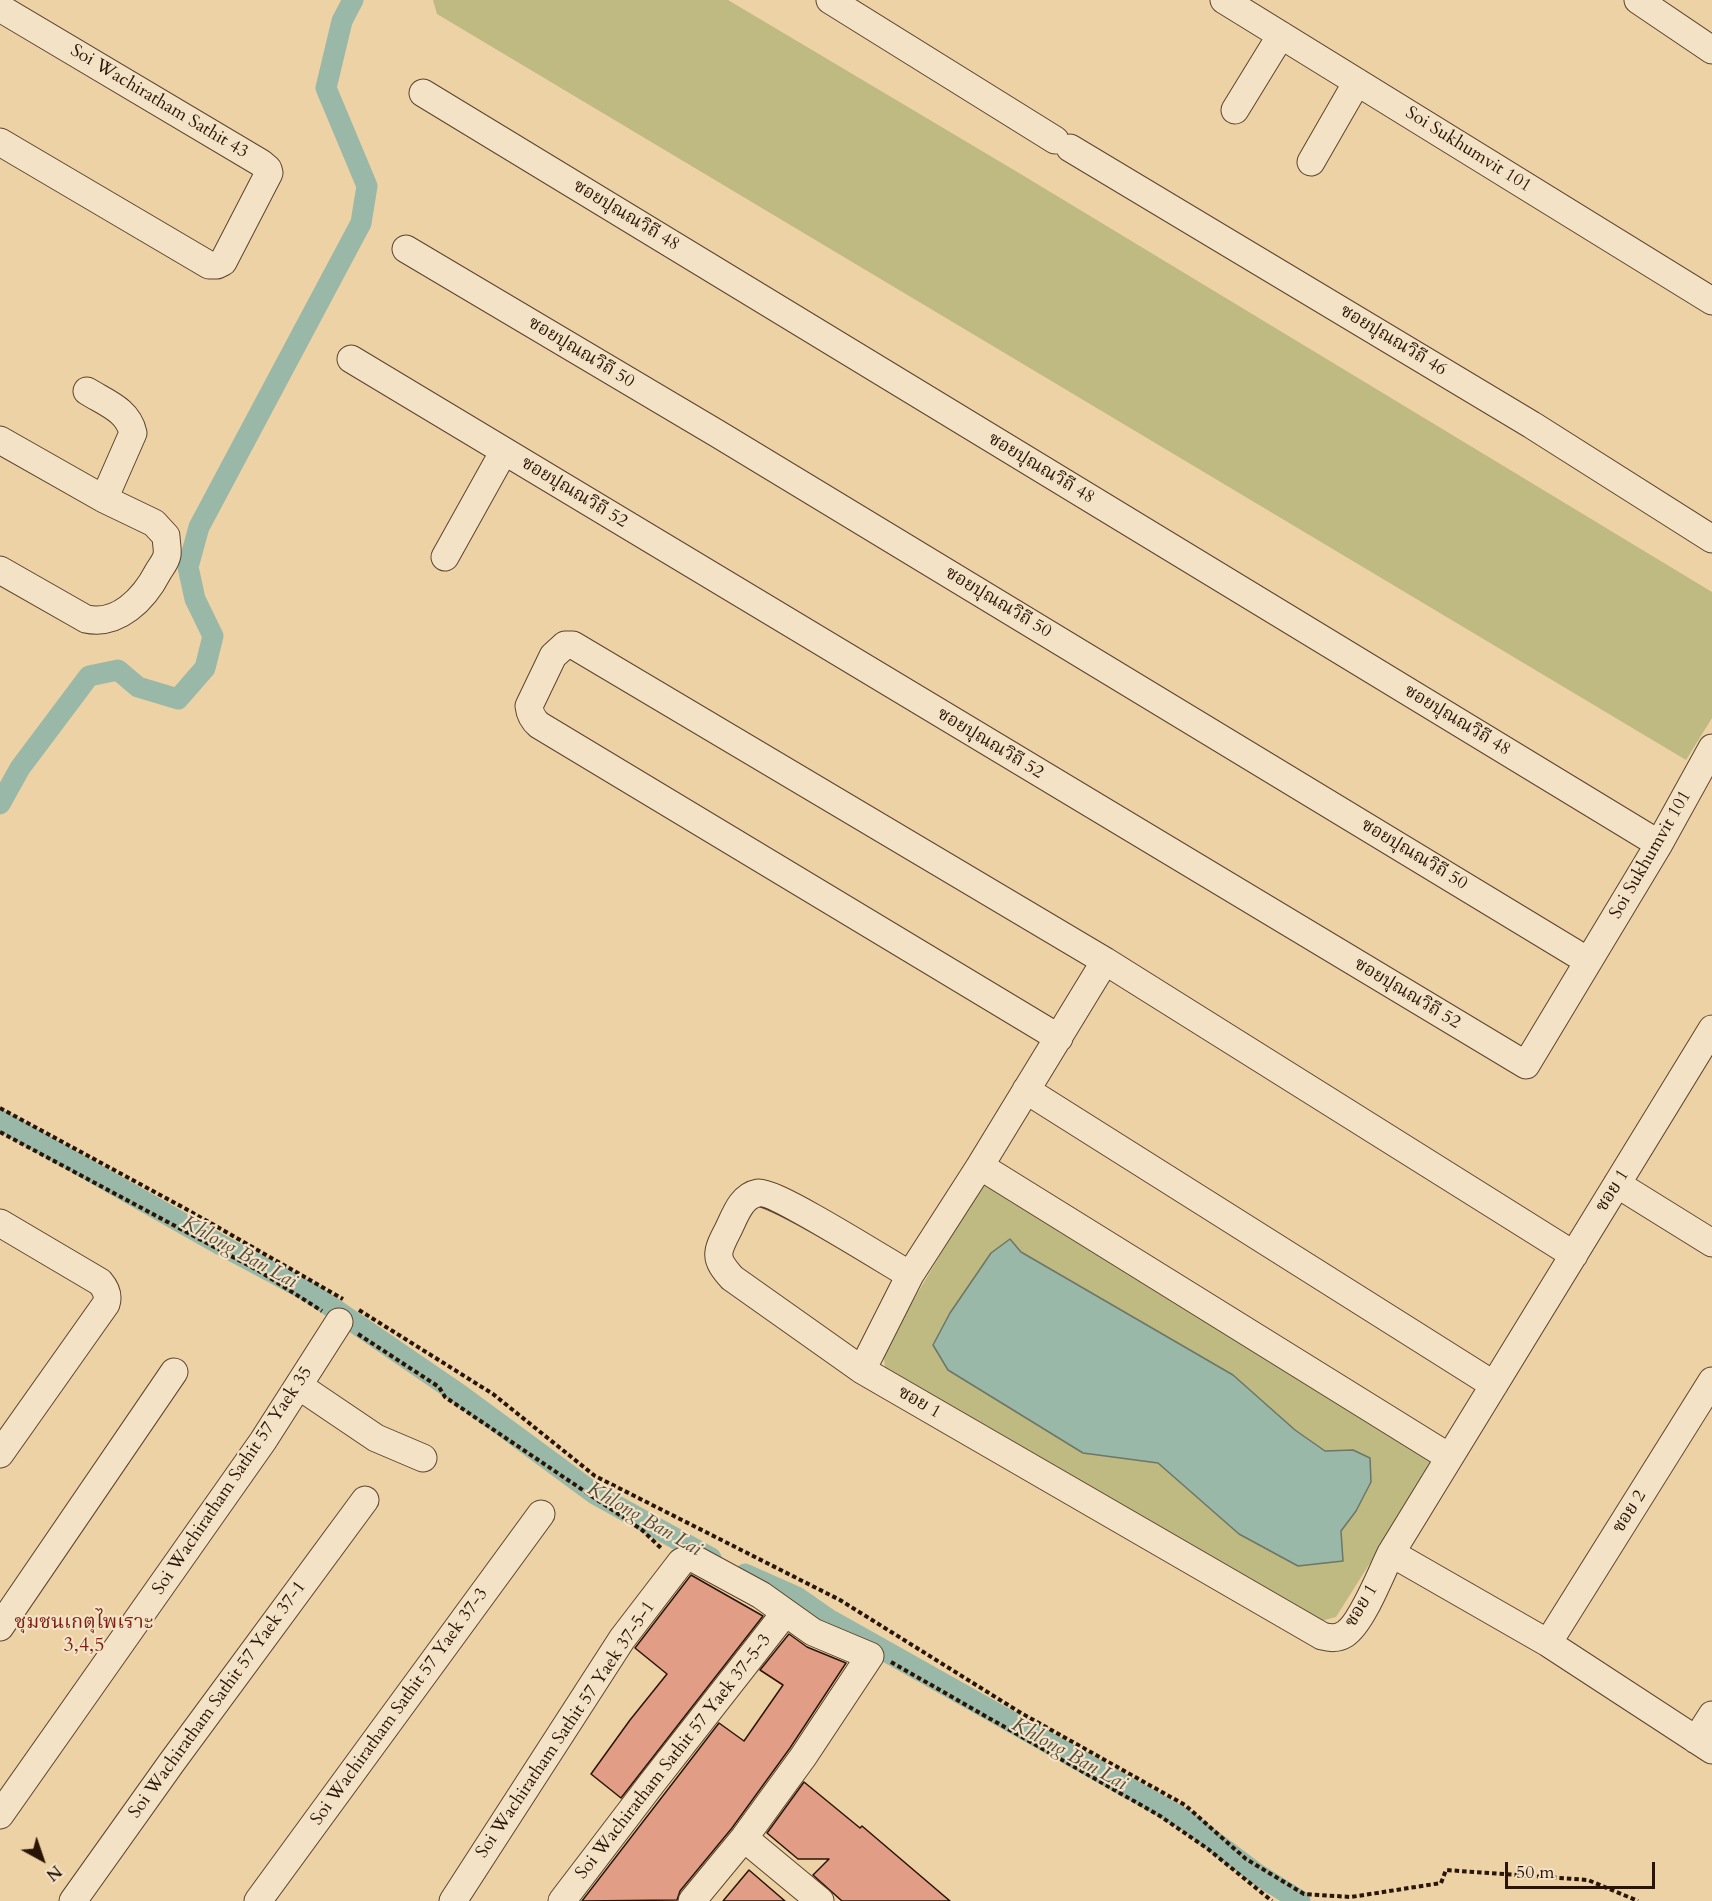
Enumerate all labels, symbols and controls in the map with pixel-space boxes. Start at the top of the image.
street label: Soi Wachiratham Sathit 43 [66,40,252,164]
street label: Soi Sukhumvit 101 [1401,103,1535,197]
street label: ซอยปุณณวิถี 48 [569,176,683,256]
street label: ซอยปุณณวิถี 46 [1336,301,1450,381]
street label: ซอยปุณณวิถี 50 [524,313,638,393]
street label: ซอยปุณณวิถี 48 [984,429,1098,509]
street label: ซอยปุณณวิถี 52 [517,453,631,533]
street label: ซอยปุณณวิถี 50 [941,563,1055,643]
street label: ซอยปุณณวิถี 48 [1400,681,1514,761]
street label: ซอยปุณณวิถี 52 [933,704,1047,784]
street label: Soi Sukhumvit 101 [1606,787,1696,923]
street label: ซอยปุณณวิถี 50 [1357,815,1471,895]
street label: ซอยปุณณวิถี 52 [1350,954,1464,1034]
street label: ซอย 1 [1592,1166,1634,1216]
water label: Khlong Ban Lai [177,1212,301,1294]
street label: Soi Wachiratham Sathit 57 Yaek 35 [148,1363,318,1599]
street label: ซอย 1 [894,1382,944,1424]
water label: Khlong Ban Lai [583,1478,705,1562]
street label: ซอย 2 [1609,1487,1651,1537]
street label: Soi Wachiratham Sathit 57 Yaek 37-1 [125,1577,311,1823]
street label: ซอย 1 [1341,1581,1383,1631]
street label: Soi Wachiratham Sathit 57 Yaek 37-3 [307,1584,493,1830]
street label: Soi Wachiratham Sathit 57 Yaek 37-5-1 [472,1597,660,1863]
district label: ชุมชนเกตุไพเราะ 3,4,5 [15,1611,153,1658]
street label: Soi Wachiratham Sathit 57 Yaek 37-5-3 [572,1630,776,1884]
water label: Khlong Ban Lai [1007,1714,1131,1796]
north arrow [12,1829,72,1889]
scale bar [1508,1850,1658,1888]
text: N [41,1860,66,1886]
text: 50 m [1516,1860,1555,1885]

